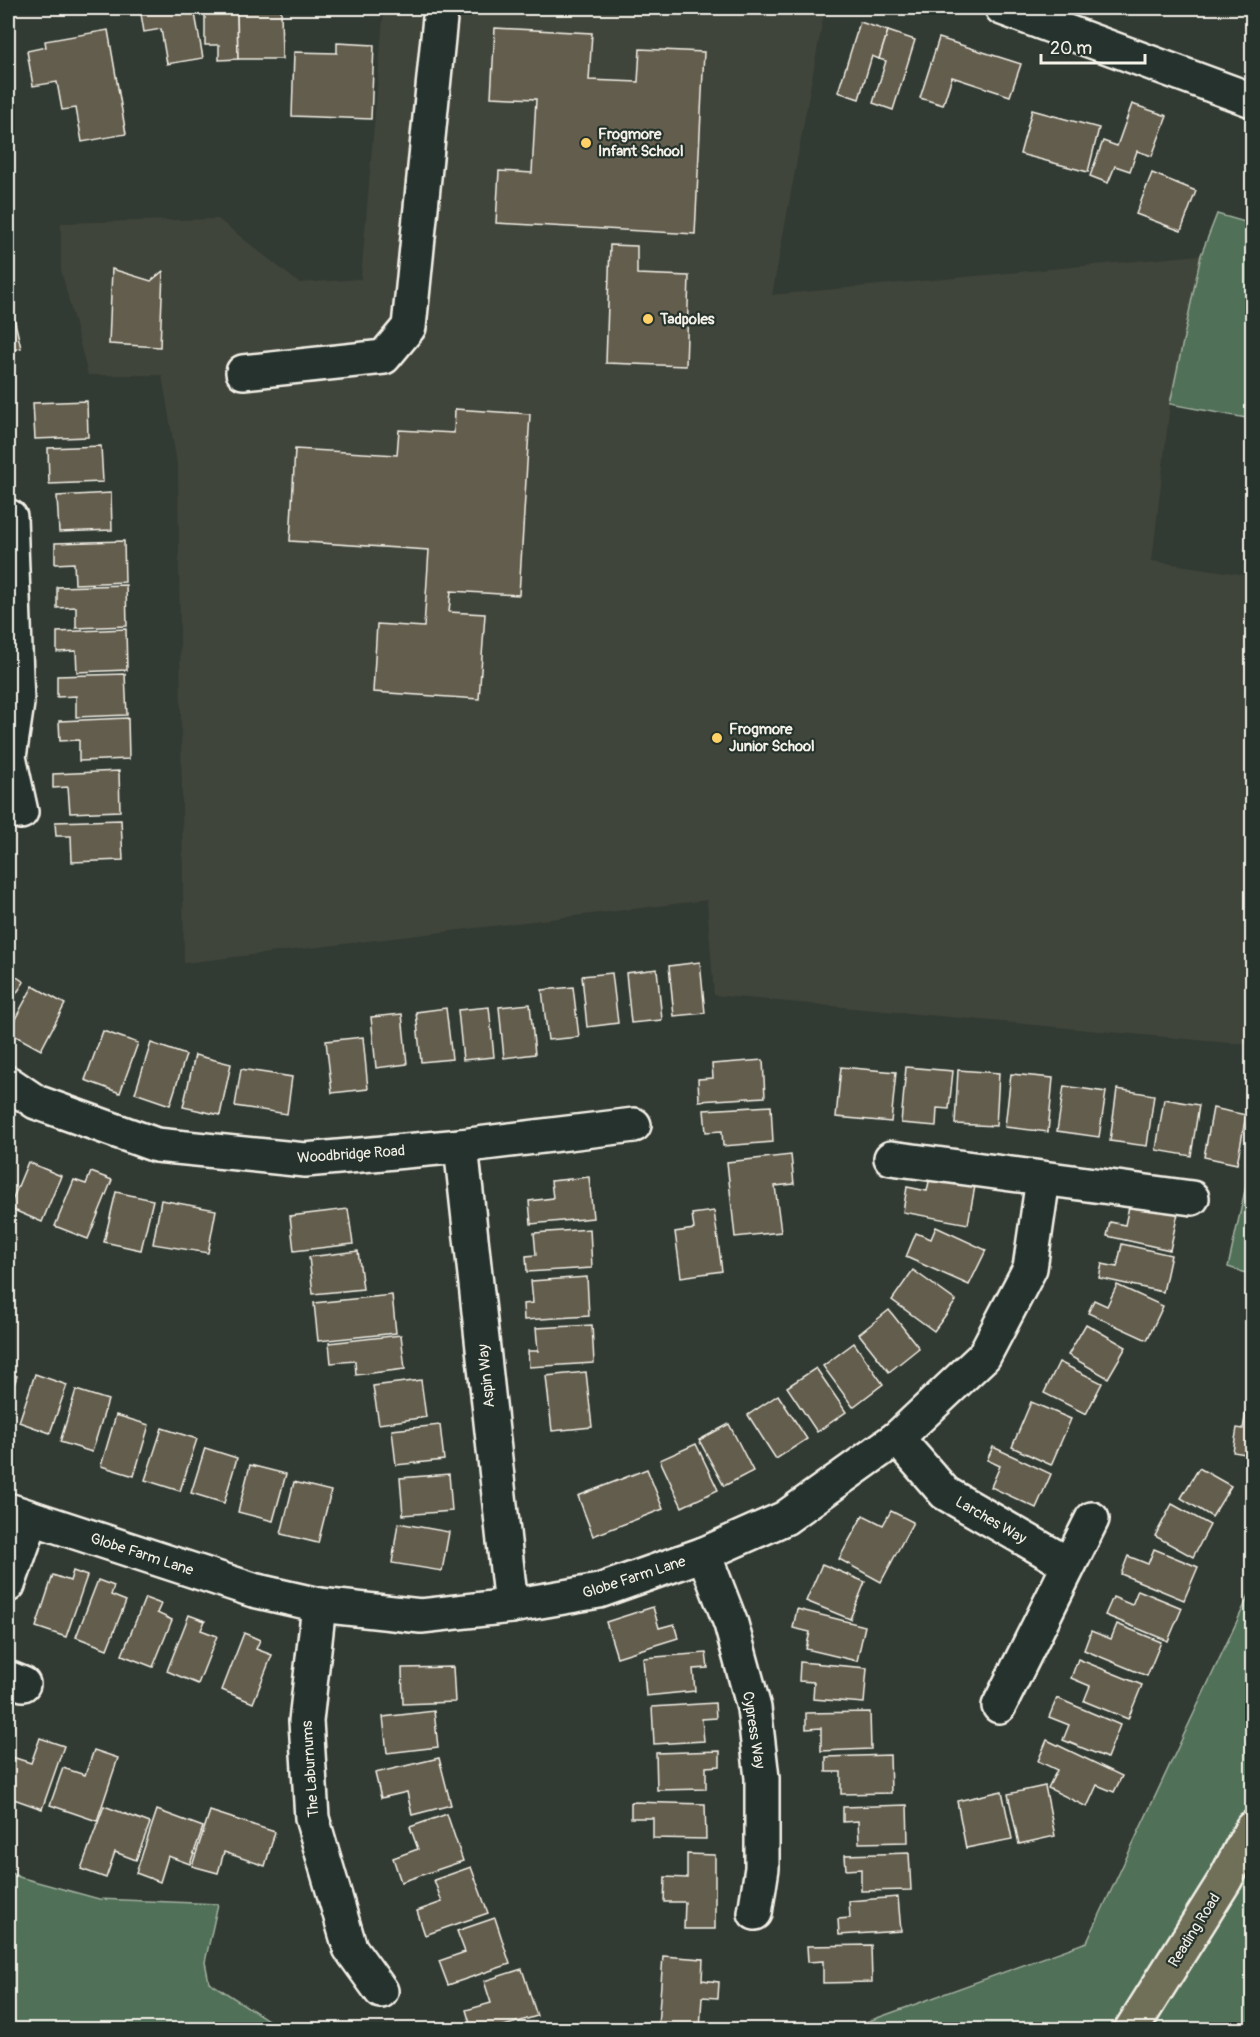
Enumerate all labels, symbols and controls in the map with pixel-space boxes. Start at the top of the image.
scale bar [1041,27,1144,65]
text: 20 m [1050,37,1092,60]
place label: Frogmore Infant School [598,125,683,161]
marker: Frogmore Infant School [579,136,593,150]
place label: Tadpoles [659,310,715,329]
marker: Tadpoles [641,312,655,326]
place label: Frogmore Junior School [729,720,815,756]
marker: Frogmore Junior School [710,731,724,745]
street label: Woodbridge Road [296,1141,406,1168]
street label: Aspin Way [474,1343,499,1409]
street label: Larches Way [952,1492,1030,1549]
street label: Globe Farm Lane [88,1529,196,1580]
street label: Globe Farm Lane [580,1552,689,1603]
street label: Cypress Way [738,1690,769,1771]
street label: The Laburnums [298,1720,323,1818]
street label: Reading Road [1164,1890,1225,1971]

